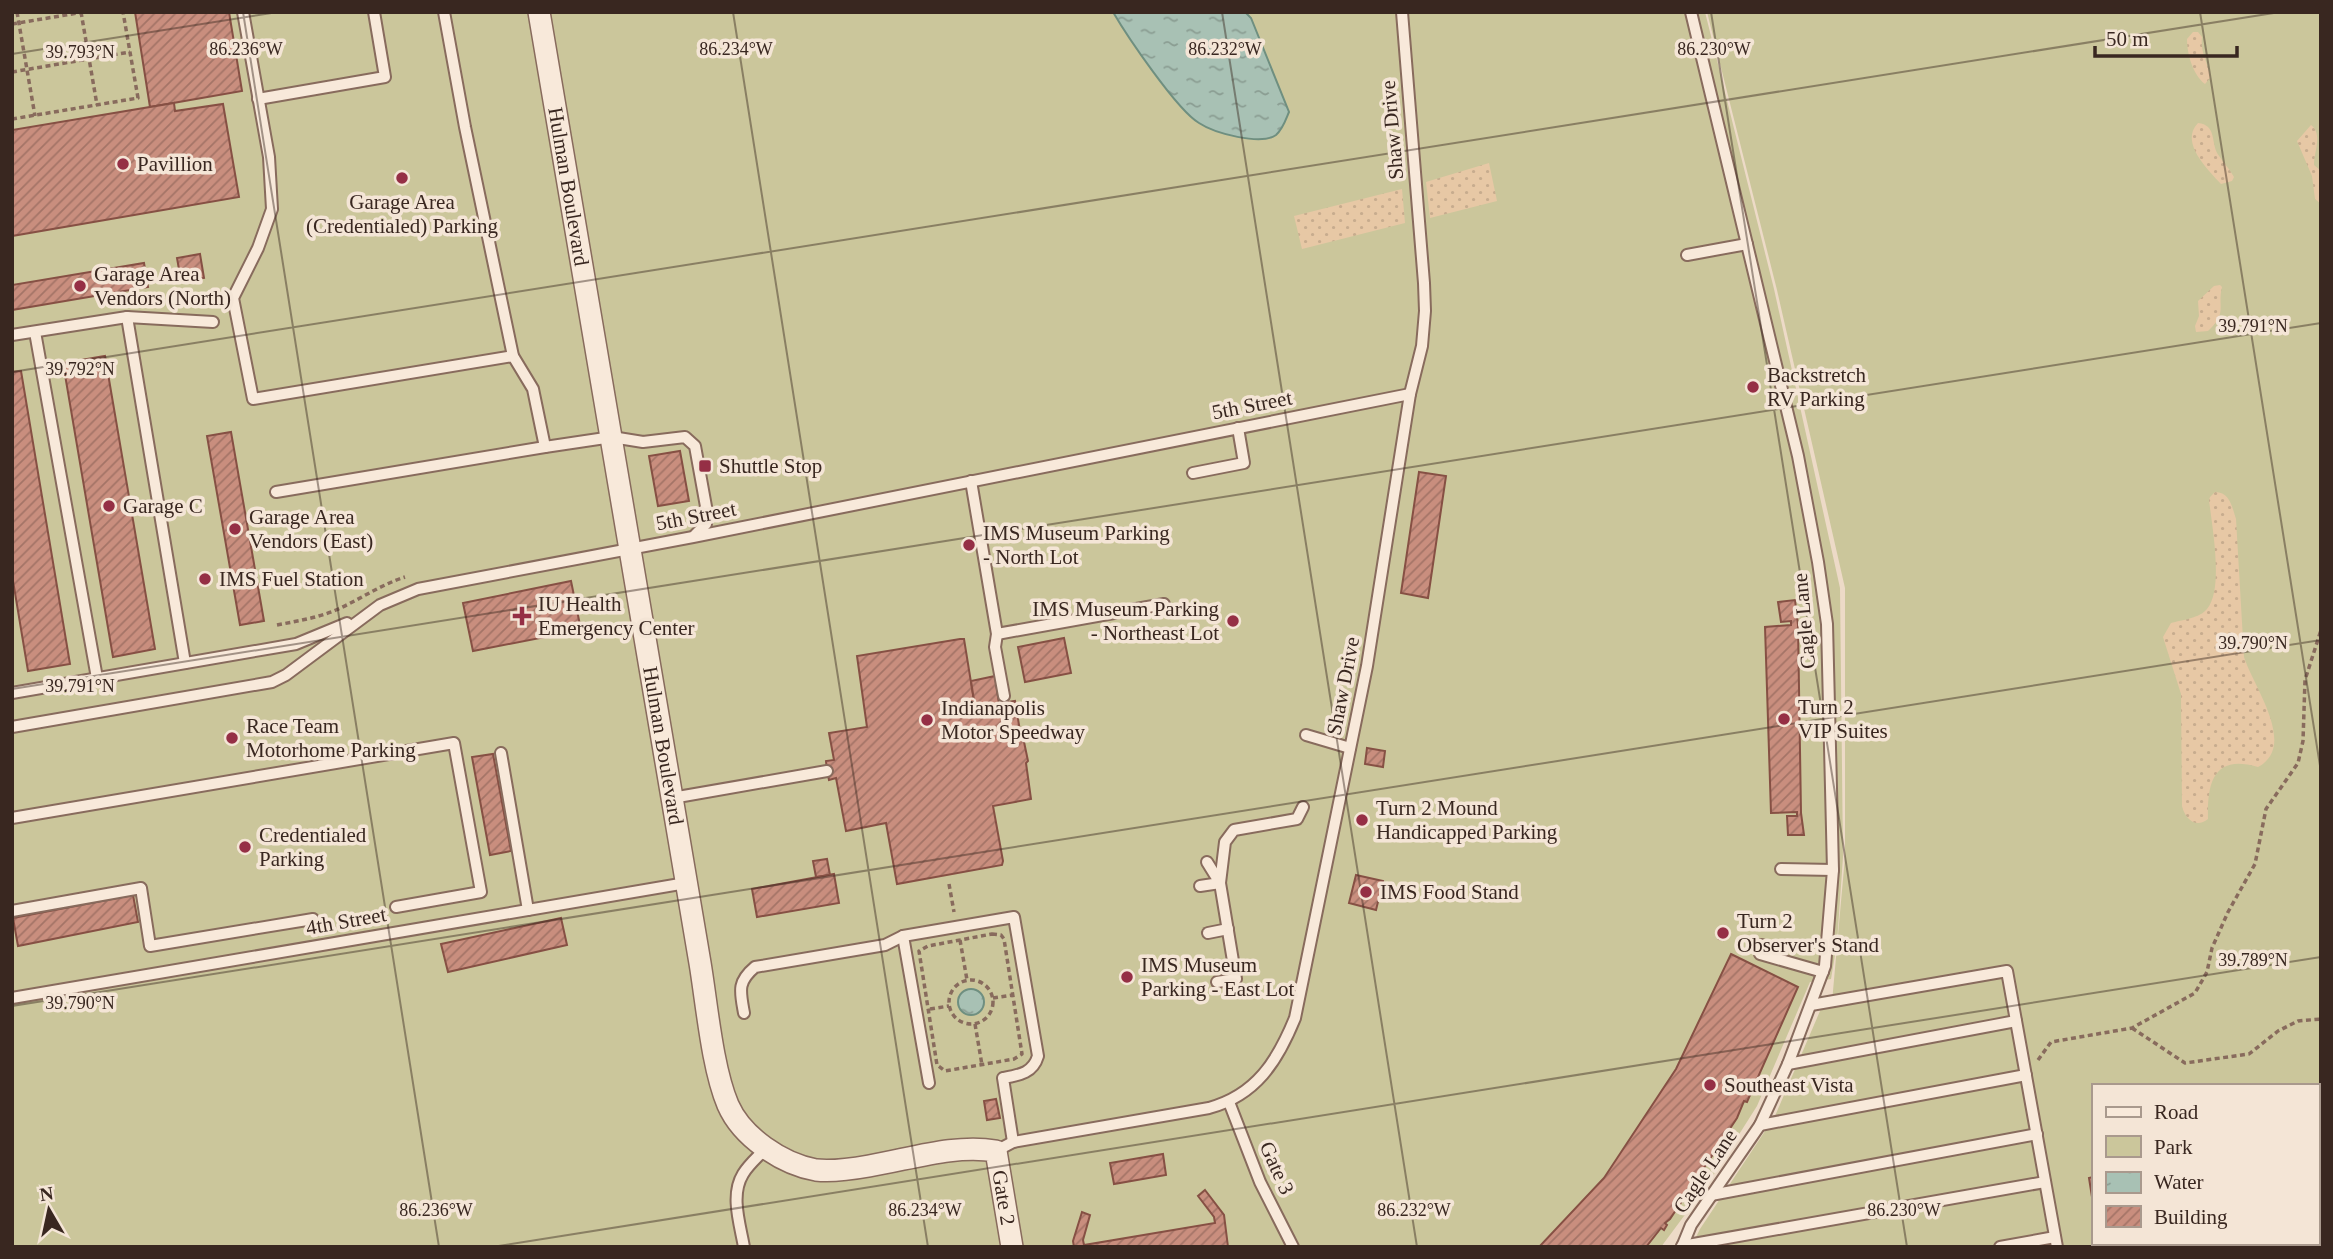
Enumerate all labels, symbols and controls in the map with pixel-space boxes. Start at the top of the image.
scale bar [2095,14,2237,58]
text: 50 m [2106,27,2149,51]
text: 86.236°W [209,39,283,59]
text: 86.234°W [699,39,773,59]
text: 86.232°W [1188,39,1262,59]
text: 86.230°W [1677,39,1751,59]
text: 39.793°N [45,42,115,62]
street label: Shaw Drive [1376,79,1408,181]
street label: Hulman Boulevard [543,105,594,268]
place label: Pavillion [137,152,213,176]
marker: Pavillion [115,156,131,172]
marker: Garage Area (Credentialed) Parking [394,170,410,186]
place label: Garage Area (Credentialed) Parking [306,190,498,238]
place label: Garage Area Vendors (North) [94,262,231,310]
marker: Garage Area Vendors (North) [72,278,88,294]
text: 39.791°N [2218,316,2288,336]
text: 39.792°N [45,359,115,379]
place label: Backstretch RV Parking [1767,363,1867,411]
marker: Backstretch RV Parking [1745,379,1761,395]
street label: 5th Street [1210,385,1294,425]
place label: Shuttle Stop [719,454,822,478]
marker: Shuttle Stop [697,458,713,474]
place label: Garage C [123,494,203,518]
street label: 5th Street [654,496,738,536]
marker: Garage C [101,498,117,514]
place label: Garage Area Vendors (East) [249,505,373,553]
marker: Garage Area Vendors (East) [227,521,243,537]
place label: IMS Museum Parking - North Lot [983,521,1170,569]
marker: IMS Museum Parking - North Lot [961,537,977,553]
place label: IMS Fuel Station [219,567,364,591]
marker: IMS Fuel Station [197,571,213,587]
street label: Cagle Lane [1788,572,1820,670]
place label: IU Health Emergency Center [538,592,694,640]
place label: IMS Museum Parking - Northeast Lot [1032,597,1219,645]
marker: IU Health Emergency Center [512,606,532,626]
marker: IMS Museum Parking - Northeast Lot [1225,613,1241,629]
text: 39.790°N [2218,633,2288,653]
street label: Shaw Drive [1322,635,1364,737]
street label: Hulman Boulevard [638,664,688,827]
text: 39.791°N [45,676,115,696]
place label: Turn 2 VIP Suites [1798,695,1888,743]
place label: Indianapolis Motor Speedway [941,696,1086,744]
marker: Turn 2 VIP Suites [1776,711,1792,727]
marker: Indianapolis Motor Speedway [919,712,935,728]
place label: Race Team Motorhome Parking [246,714,416,762]
marker: Race Team Motorhome Parking [224,730,240,746]
place label: Turn 2 Mound Handicapped Parking [1376,796,1558,844]
marker: Turn 2 Mound Handicapped Parking [1354,812,1370,828]
place label: Credentialed Parking [259,823,367,871]
marker: Credentialed Parking [237,839,253,855]
place label: IMS Food Stand [1380,880,1519,904]
marker: IMS Food Stand [1358,884,1374,900]
street label: 4th Street [304,902,388,940]
place label: Turn 2 Observer's Stand [1737,909,1880,957]
marker: Turn 2 Observer's Stand [1715,925,1731,941]
text: 39.789°N [2218,950,2288,970]
place label: IMS Museum Parking - East Lot [1141,953,1295,1001]
marker: IMS Museum Parking - East Lot [1119,969,1135,985]
text: 39.790°N [45,993,115,1013]
place label: Southeast Vista [1724,1073,1854,1097]
marker: Southeast Vista [1702,1077,1718,1093]
legend [2092,1084,2319,1245]
text: Road [2154,1100,2199,1124]
street label: Cagle Lane [1668,1124,1742,1218]
text: Park [2154,1135,2193,1159]
street label: Gate 3 [1255,1138,1299,1198]
street label: Gate 2 [987,1168,1020,1227]
text: Water [2154,1170,2204,1194]
north arrow [14,1175,84,1245]
text: N [38,1182,55,1205]
text: 86.236°W [399,1200,473,1220]
text: 86.234°W [888,1200,962,1220]
text: 86.232°W [1377,1200,1451,1220]
text: 86.230°W [1867,1200,1941,1220]
text: Building [2154,1205,2228,1229]

